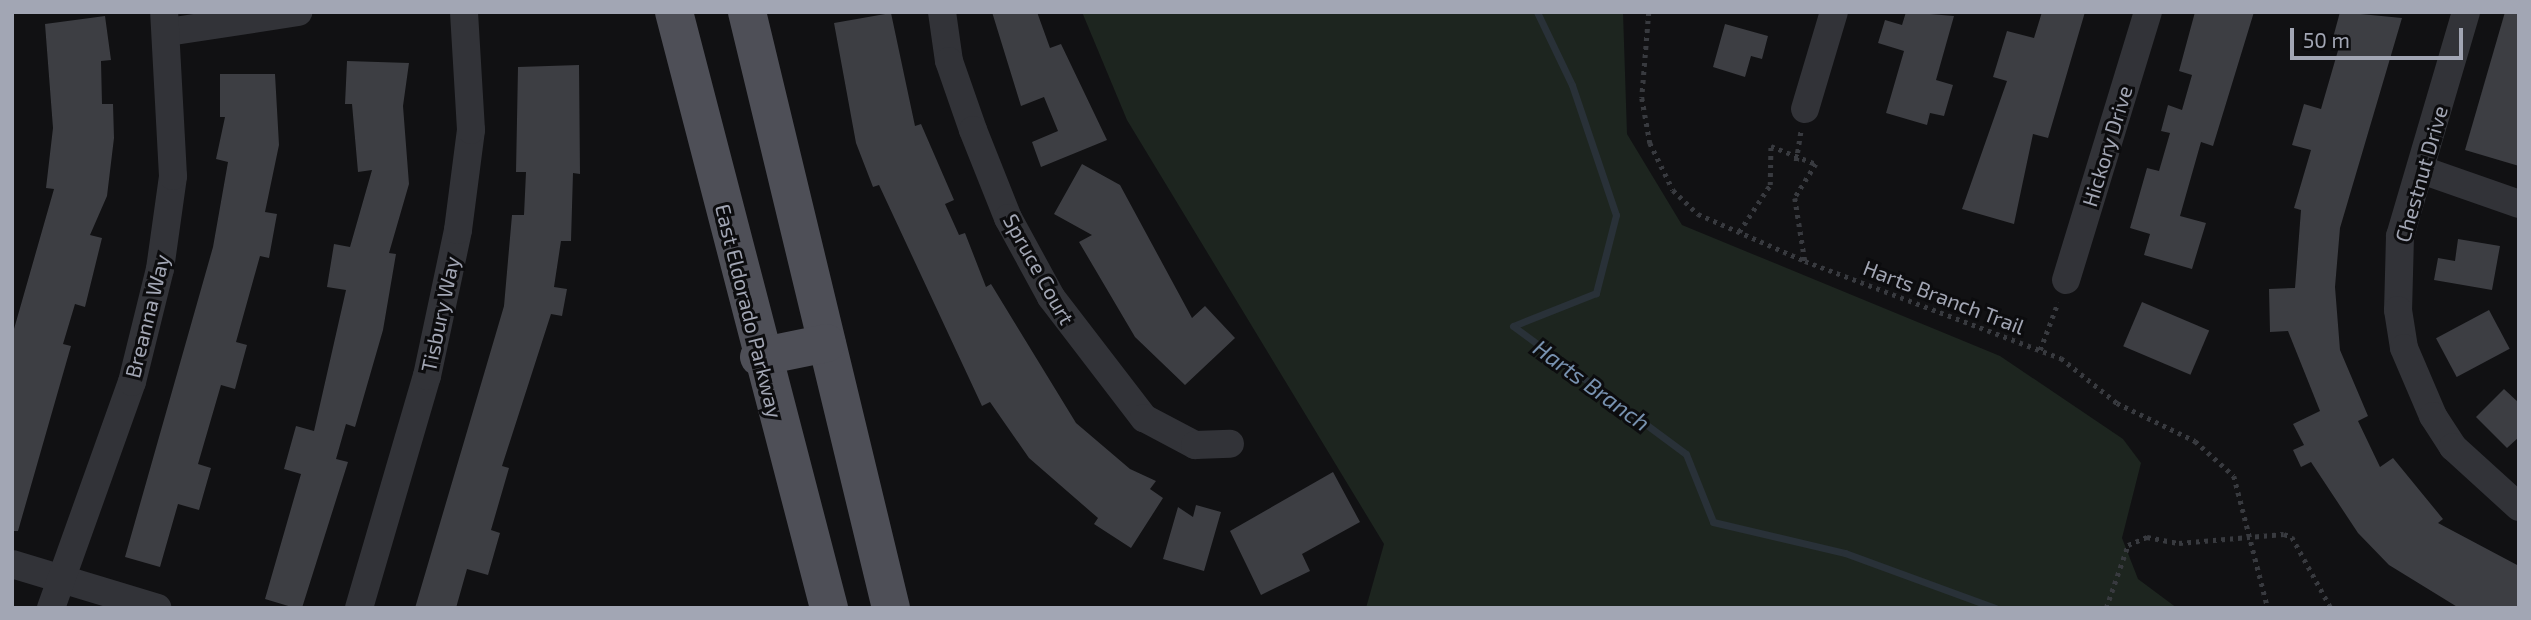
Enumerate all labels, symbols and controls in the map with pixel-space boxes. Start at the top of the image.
scale bar [2293,14,2466,58]
text: 50 m [2303,27,2350,52]
street label: Hickory Drive [2077,82,2137,210]
street label: Chestnut Drive [2389,103,2453,245]
street label: East Eldorado Parkway [710,201,788,421]
street label: Spruce Court [998,209,1080,329]
street label: Breanna Way [119,251,175,381]
street label: Tisbury Way [415,253,465,375]
street label: Harts Branch Trail [1860,255,2028,339]
water label: Harts Branch [1528,334,1656,436]

